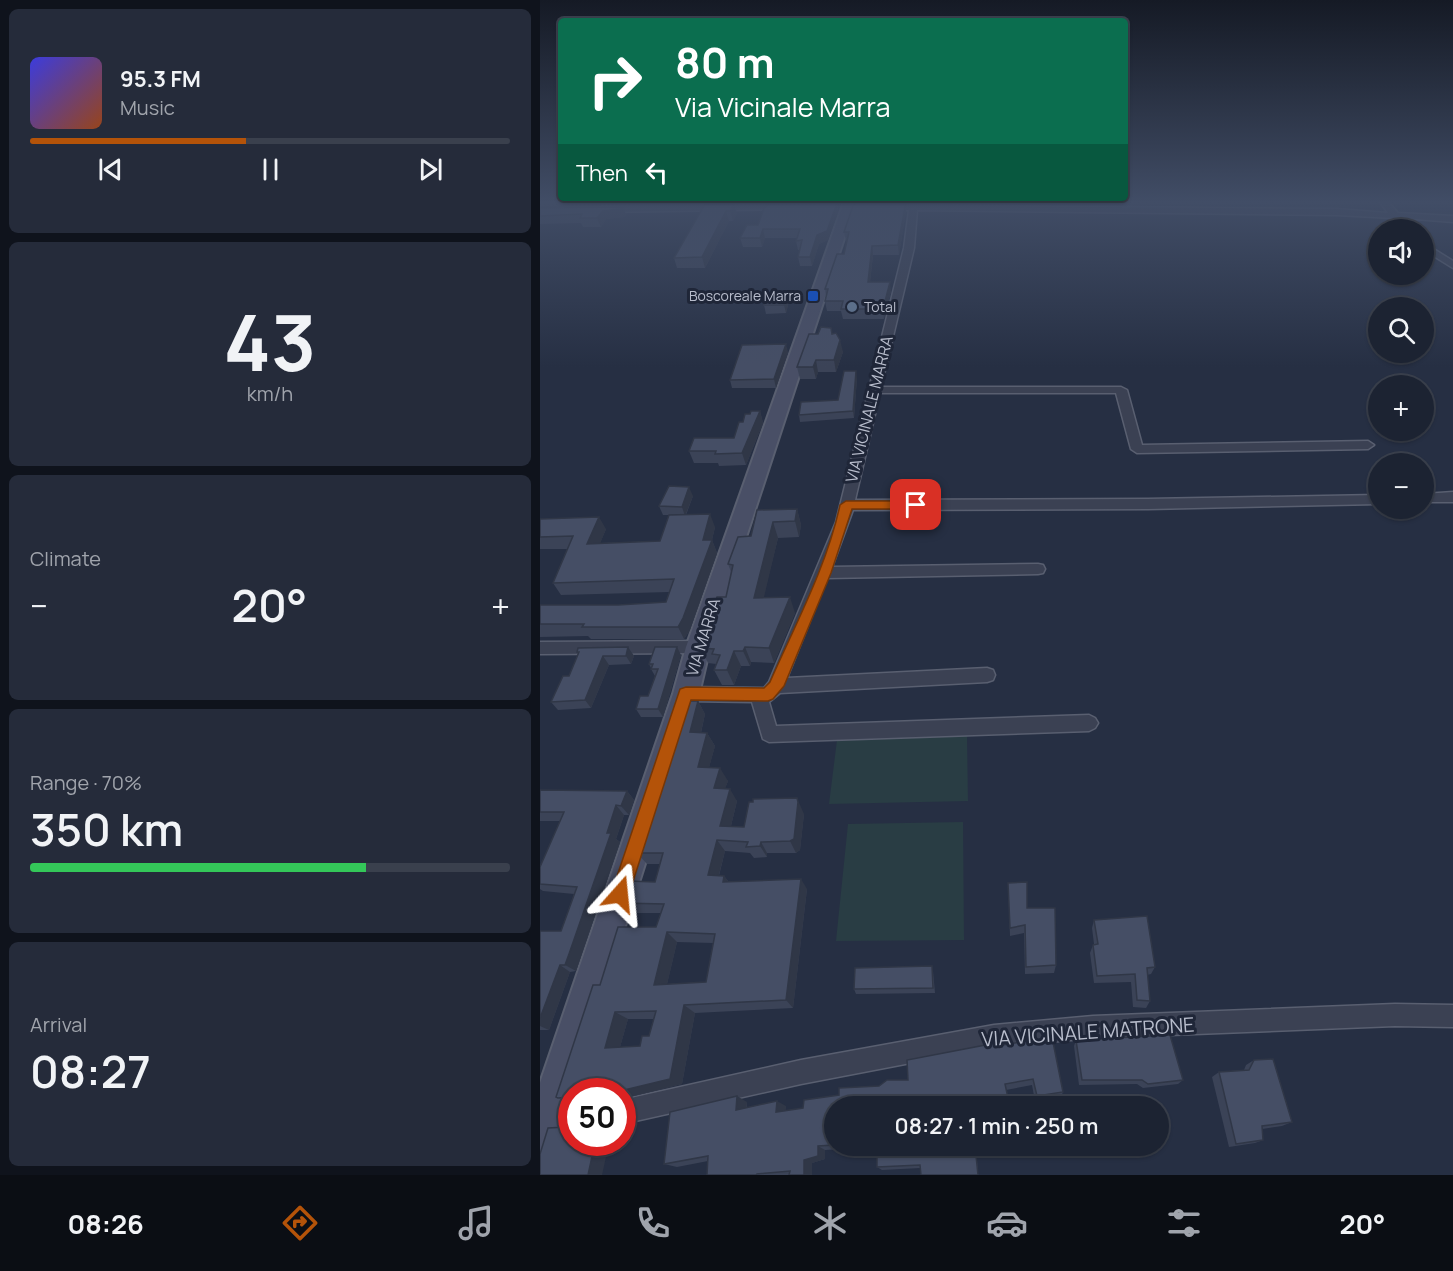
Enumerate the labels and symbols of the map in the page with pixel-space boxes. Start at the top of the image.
place label: Boscoreale Marra [689,286,801,305]
marker: Boscoreale Marra [806,289,820,303]
place label: Total [864,297,896,316]
marker: Total [845,300,859,314]
street label: VIA VICINALE MARRA [840,333,898,485]
pin [890,479,941,530]
street label: VIA MARRA [681,595,725,679]
position arrow [588,862,652,926]
street label: VIA VICINALE MATRONE [981,1011,1195,1052]
speed limit sign: 50 [558,1078,636,1156]

